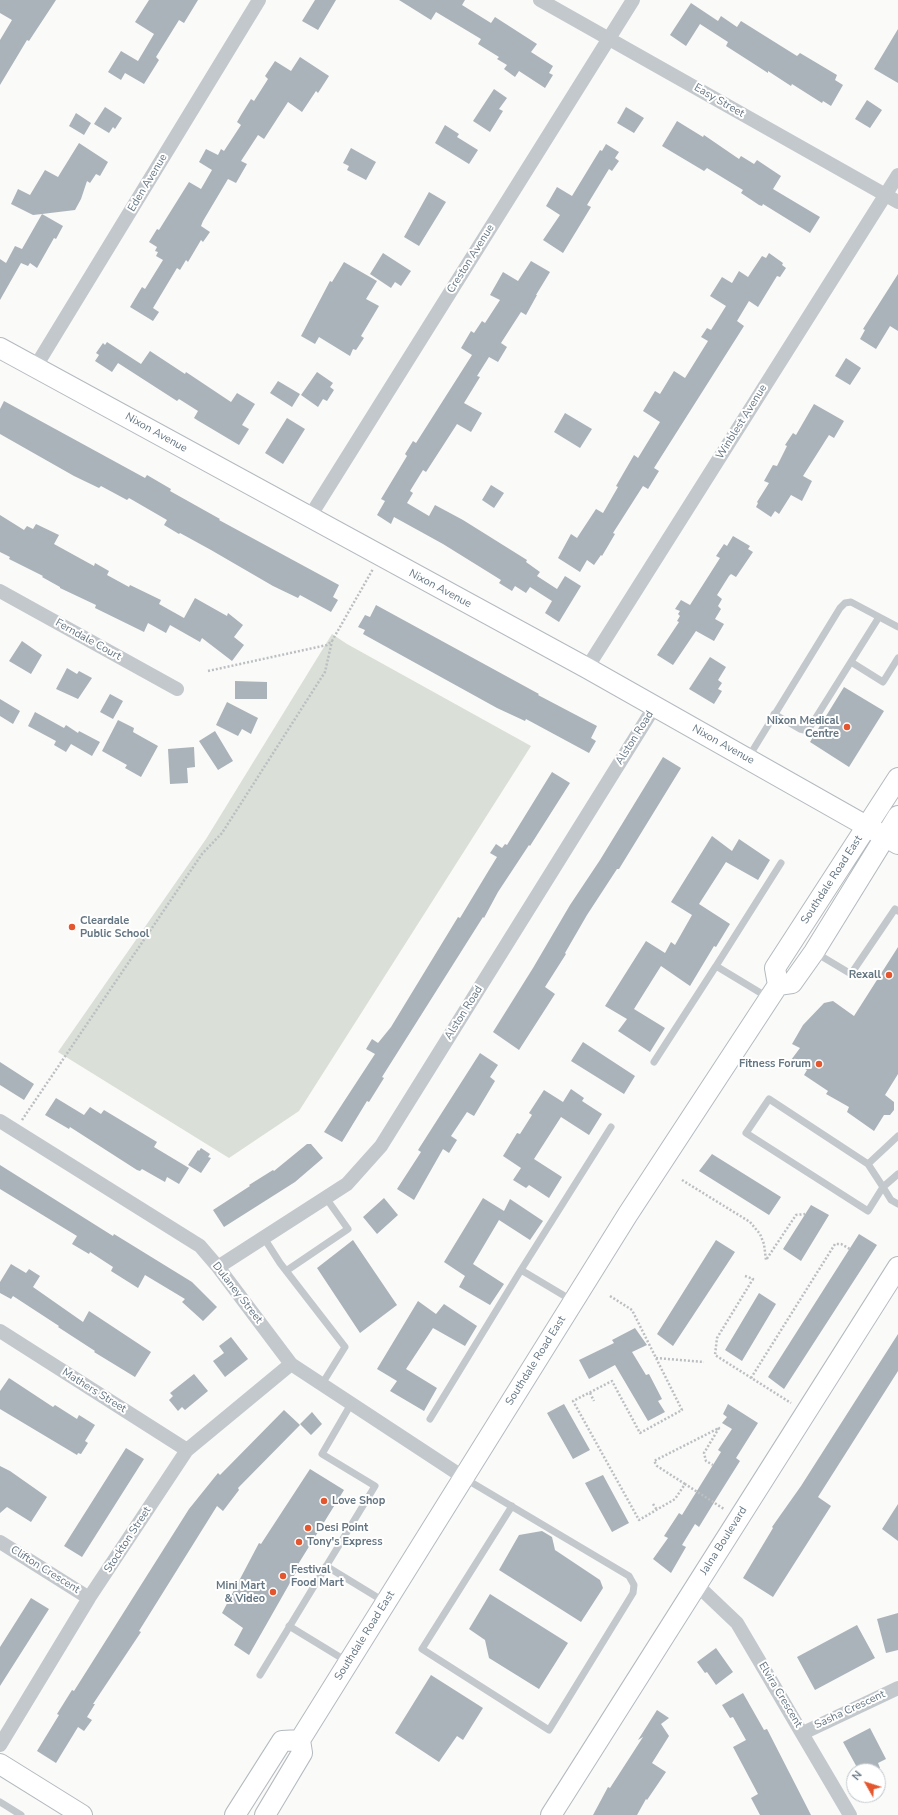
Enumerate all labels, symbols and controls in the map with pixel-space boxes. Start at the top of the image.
street label: Easy Street [692,81,746,121]
street label: Eden Avenue [126,152,170,214]
street label: Creston Avenue [445,222,497,296]
street label: Winblest Avenue [714,382,770,462]
street label: Nixon Avenue [123,411,189,455]
street label: Nixon Avenue [406,567,474,611]
street label: Ferndale Court [53,616,123,664]
street label: Alston Road [613,709,657,767]
place label: Nixon Medical Centre [767,714,839,740]
marker: Nixon Medical Centre [842,722,852,732]
street label: Nixon Avenue [690,723,756,767]
street label: Southdale Road East [798,833,866,927]
place label: Cleardale Public School [80,914,149,940]
marker: Cleardale Public School [67,922,77,932]
place label: Rexall [849,968,881,982]
marker: Rexall [884,970,894,980]
street label: Alston Road [442,984,486,1042]
place label: Fitness Forum [739,1057,811,1071]
marker: Fitness Forum [814,1059,824,1069]
street label: Dulaney Street [209,1260,265,1326]
street label: Southdale Road East [503,1314,569,1408]
street label: Mathers Street [59,1366,129,1416]
place label: Love Shop [332,1494,385,1508]
marker: Love Shop [319,1496,329,1506]
street label: Stockton Street [102,1504,154,1576]
street label: Jalna Boulevard [698,1504,750,1578]
place label: Desi Point [316,1521,368,1535]
marker: Desi Point [303,1523,313,1533]
place label: Tony's Express [307,1535,383,1549]
marker: Tony's Express [294,1537,304,1547]
street label: Clifton Crescent [8,1543,82,1597]
place label: Festival Food Mart [291,1563,344,1589]
marker: Festival Food Mart [278,1571,288,1581]
place label: Mini Mart & Video [216,1579,265,1605]
marker: Mini Mart & Video [268,1587,278,1597]
street label: Southdale Road East [332,1589,398,1683]
street label: Elvira Crescent [755,1660,805,1730]
street label: Sasha Crescent [813,1688,887,1732]
north arrow [846,1763,886,1803]
text: N [849,1768,865,1784]

